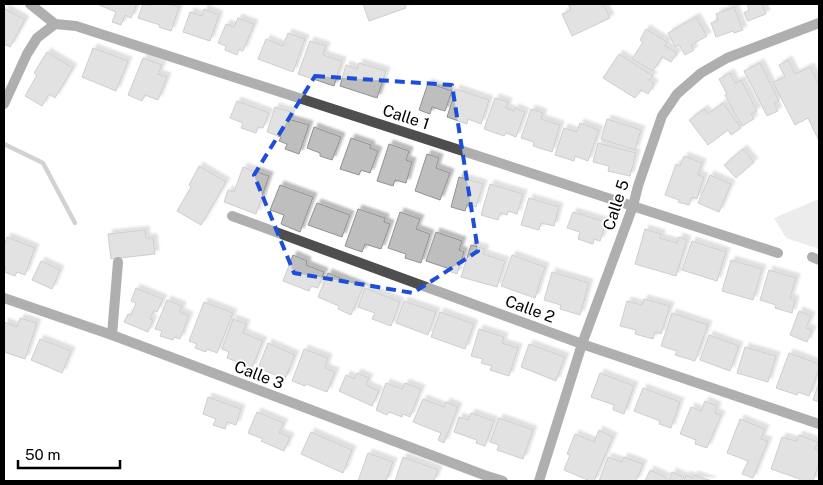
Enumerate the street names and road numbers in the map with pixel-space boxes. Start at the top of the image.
street label: Calle 1 [380,101,432,133]
street label: Calle 5 [599,177,633,233]
street label: Calle 2 [503,291,557,327]
street label: Calle 3 [231,357,287,393]

